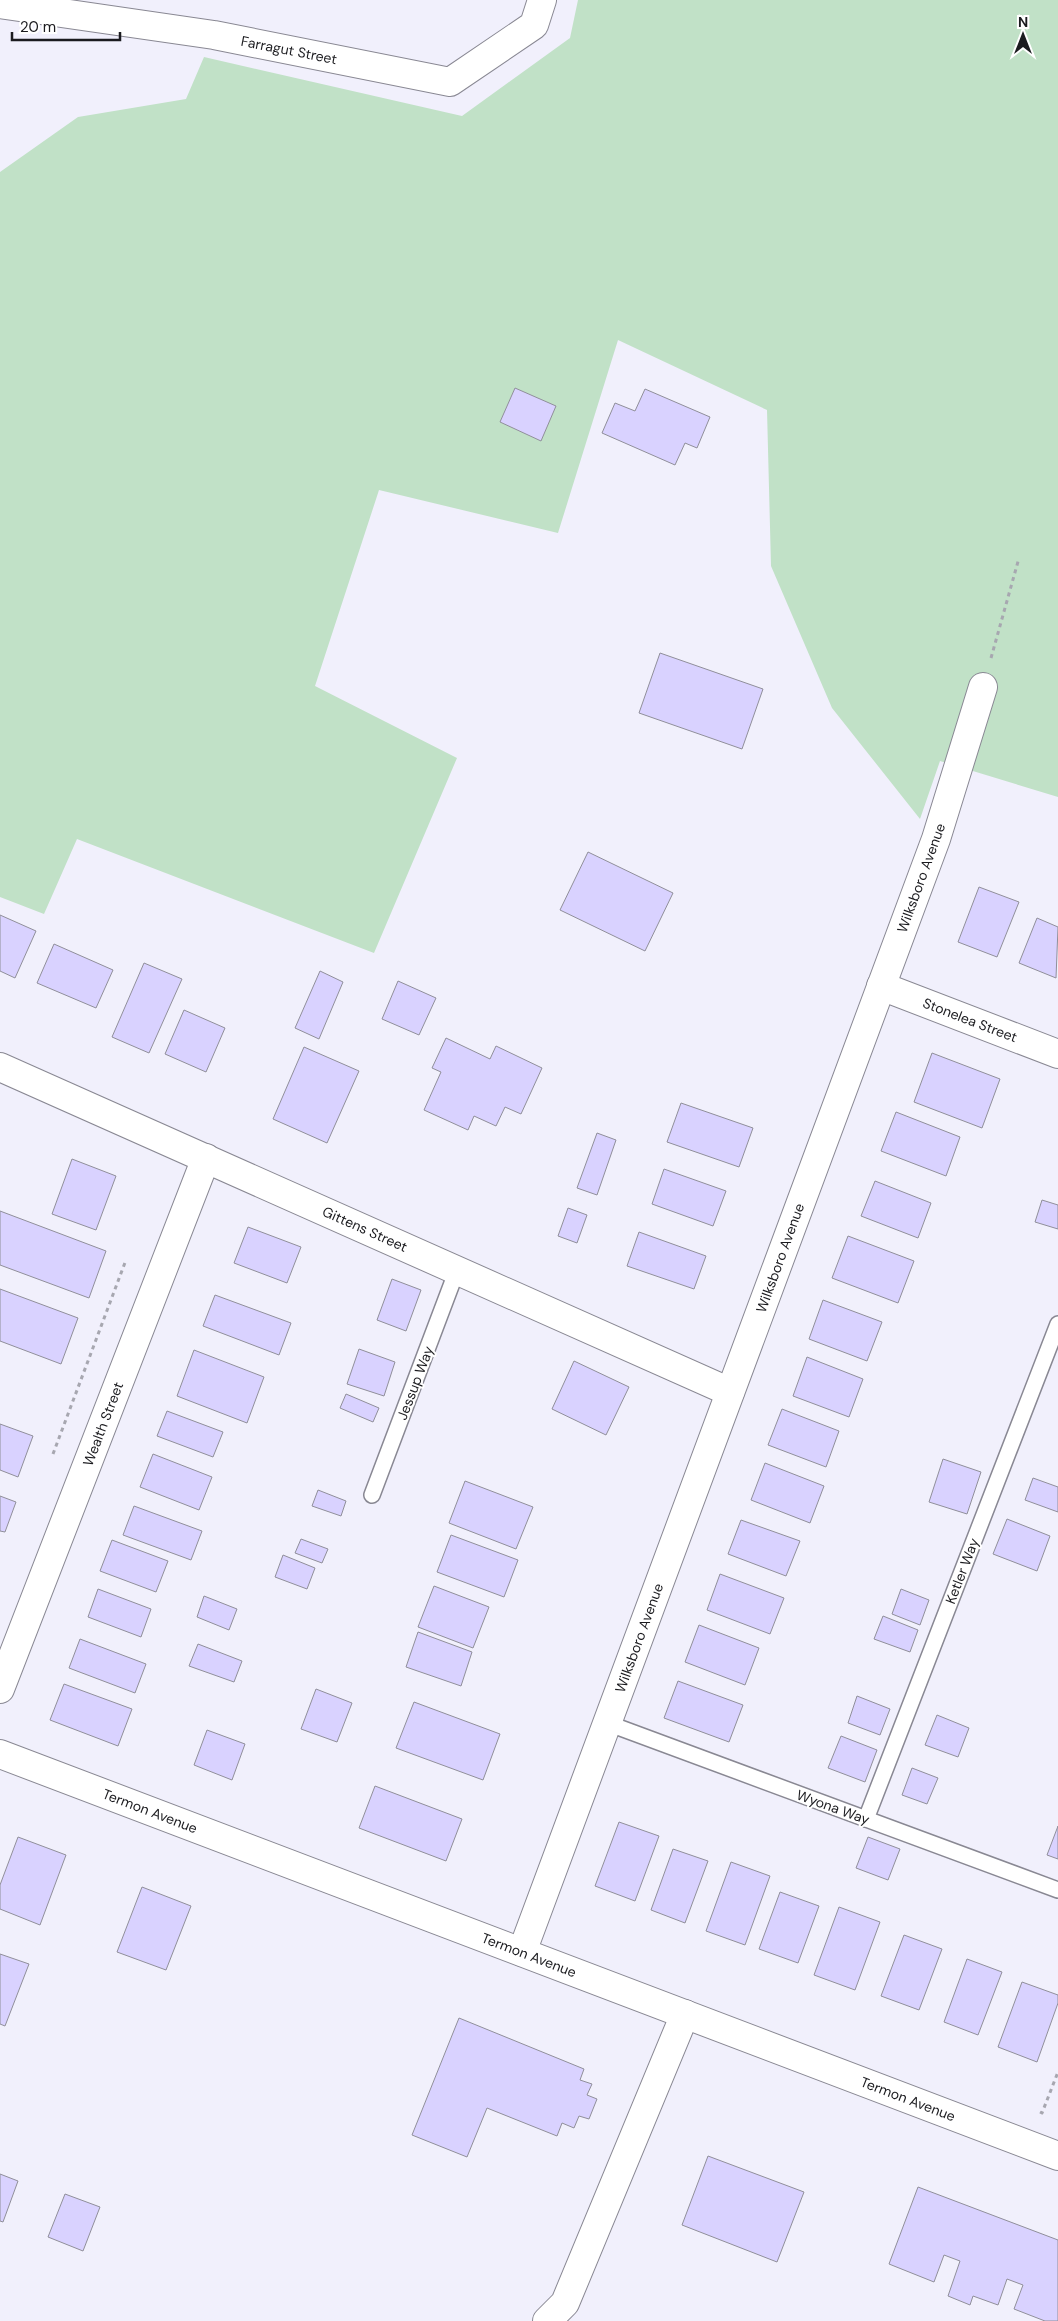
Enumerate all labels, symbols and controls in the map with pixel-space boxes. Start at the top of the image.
scale bar [12,10,120,42]
north arrow [998,10,1048,60]
text: N [1018,13,1028,31]
text: 20 m [20,17,56,37]
street label: Farragut Street [240,32,338,68]
street label: Wilksboro Avenue [893,821,949,935]
street label: Stonelea Street [920,994,1020,1046]
street label: Wilksboro Avenue [752,1201,808,1315]
street label: Gittens Street [320,1202,410,1256]
street label: Jessup Way [393,1343,437,1422]
street label: Wealth Street [79,1379,127,1469]
street label: Ketler Way [941,1535,983,1606]
street label: Wilksboro Avenue [611,1581,667,1695]
street label: Termon Avenue [100,1785,200,1837]
street label: Wyona Way [794,1785,872,1829]
street label: Termon Avenue [479,1929,579,1981]
street label: Termon Avenue [858,2073,958,2125]

